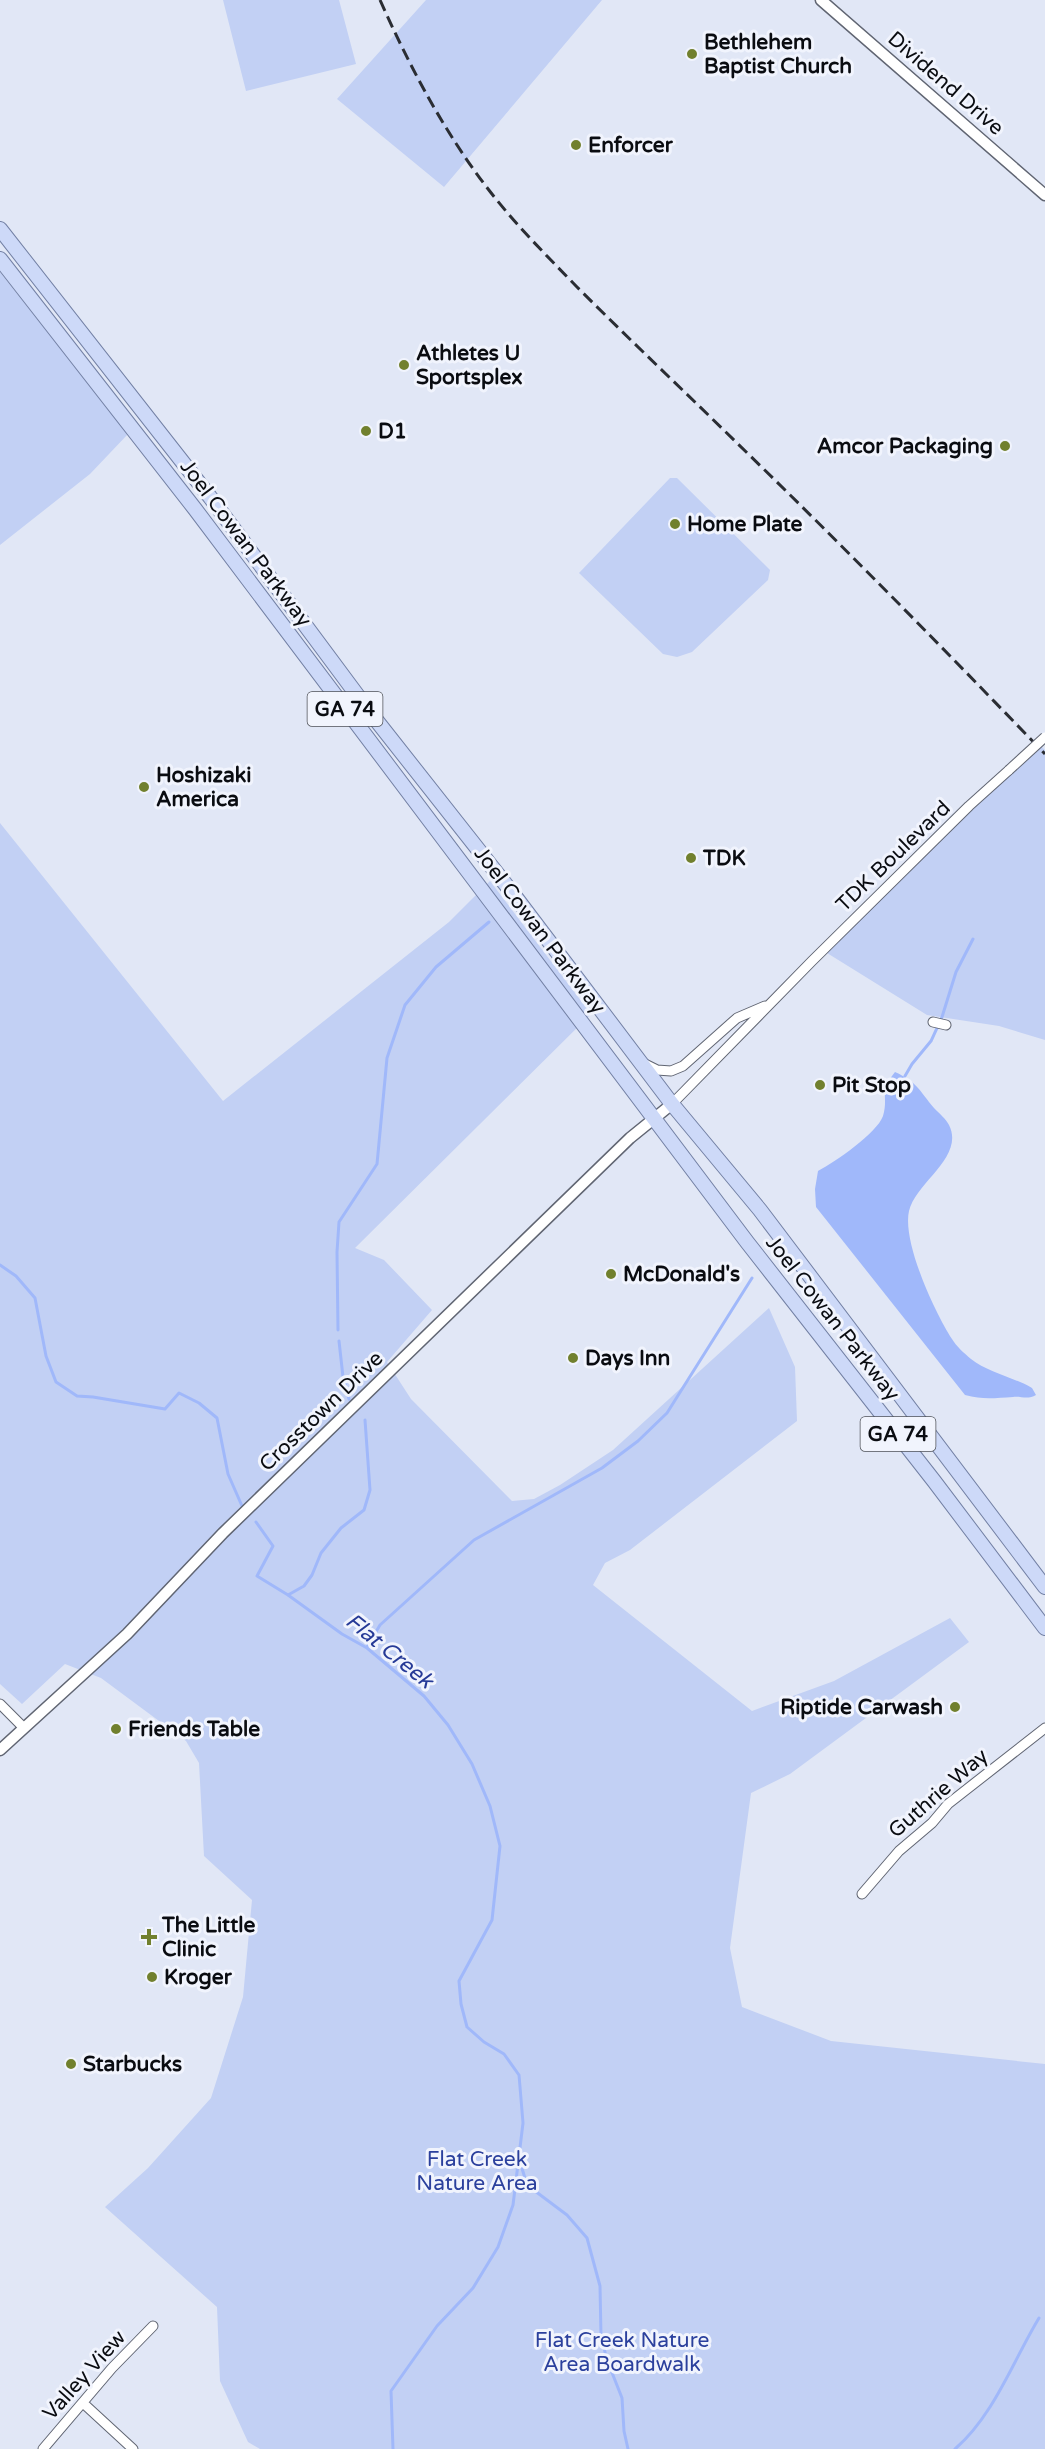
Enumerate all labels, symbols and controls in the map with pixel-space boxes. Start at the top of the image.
street label: Dividend Drive [883,26,1009,141]
place label: Bethlehem Baptist Church [704,30,852,79]
marker: Bethlehem Baptist Church [685,47,699,61]
place label: Enforcer [588,133,674,158]
marker: Enforcer [569,138,583,152]
place label: Athletes U Sportsplex [416,341,523,390]
marker: Athletes U Sportsplex [397,358,411,372]
place label: D1 [378,419,407,444]
marker: D1 [359,424,373,438]
place label: Amcor Packaging [817,434,993,459]
marker: Amcor Packaging [998,439,1012,453]
street label: Joel Cowan Parkway [175,455,317,632]
place label: Home Plate [687,512,803,537]
marker: Home Plate [668,517,682,531]
road number: GA 74 [308,692,382,726]
place label: Hoshizaki America [156,763,251,812]
marker: Hoshizaki America [137,780,151,794]
street label: TDK Boulevard [831,796,956,917]
street label: Joel Cowan Parkway [469,842,611,1019]
place label: TDK [702,846,746,871]
marker: TDK [684,851,698,865]
place label: Pit Stop [832,1073,911,1098]
marker: Pit Stop [813,1078,827,1092]
street label: Joel Cowan Parkway [760,1231,905,1406]
place label: McDonald's [623,1262,740,1287]
marker: McDonald's [604,1267,618,1281]
street label: Crosstown Drive [254,1346,388,1477]
place label: Days Inn [585,1346,670,1371]
marker: Days Inn [566,1351,580,1365]
road number: GA 74 [860,1417,936,1451]
water label: Flat Creek [340,1608,440,1695]
place label: Riptide Carwash [780,1695,943,1720]
marker: Riptide Carwash [948,1700,962,1714]
place label: Friends Table [128,1717,260,1742]
marker: Friends Table [109,1722,123,1736]
street label: Guthrie Way [884,1743,993,1843]
place label: The Little Clinic [161,1913,255,1962]
marker: The Little Clinic [140,1928,158,1946]
place label: Kroger [164,1965,233,1990]
marker: Kroger [145,1970,159,1984]
place label: Starbucks [83,2052,182,2077]
marker: Starbucks [64,2057,78,2071]
park label: Flat Creek Nature Area [416,2147,538,2196]
street label: Valley View [38,2325,131,2425]
park label: Flat Creek Nature Area Boardwalk [535,2328,709,2377]

